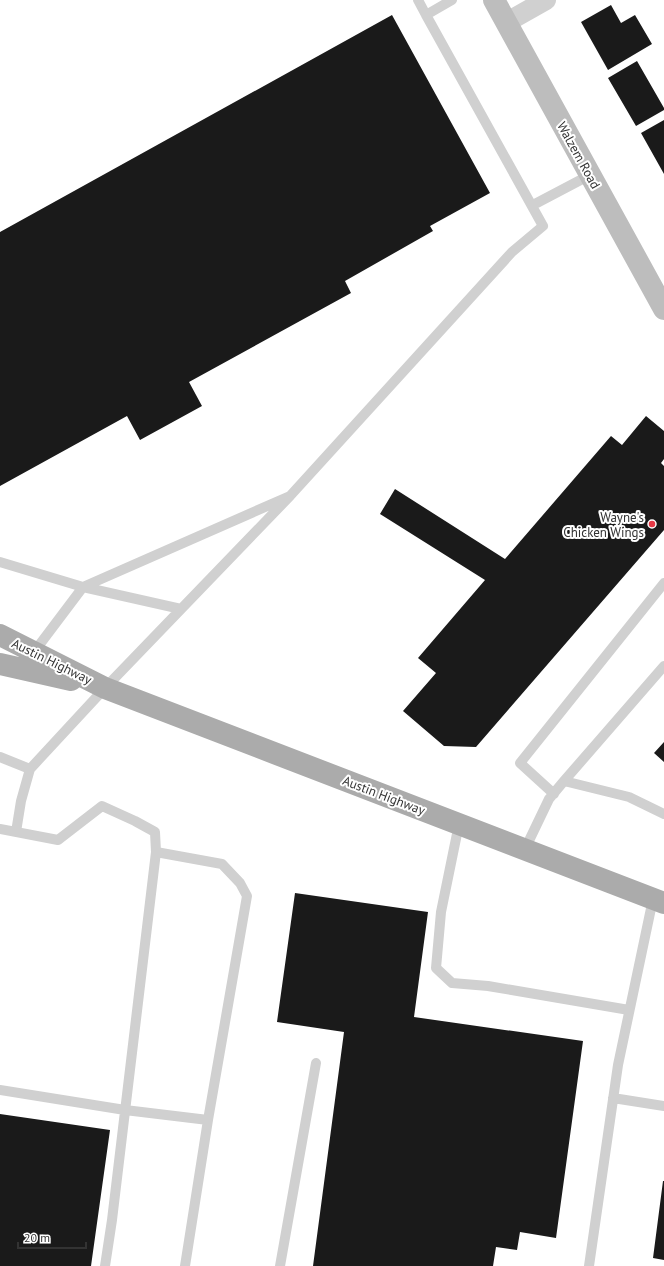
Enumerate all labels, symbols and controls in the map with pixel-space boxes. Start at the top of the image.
street label: Walzem Road [553,119,604,192]
place label: Wayne's Chicken Wings [563,509,644,541]
marker: Wayne's Chicken Wings [647,519,657,529]
street label: Austin Highway [9,635,95,688]
street label: Austin Highway [340,772,427,819]
scale bar [18,1224,86,1250]
text: 20 m [24,1230,50,1245]

